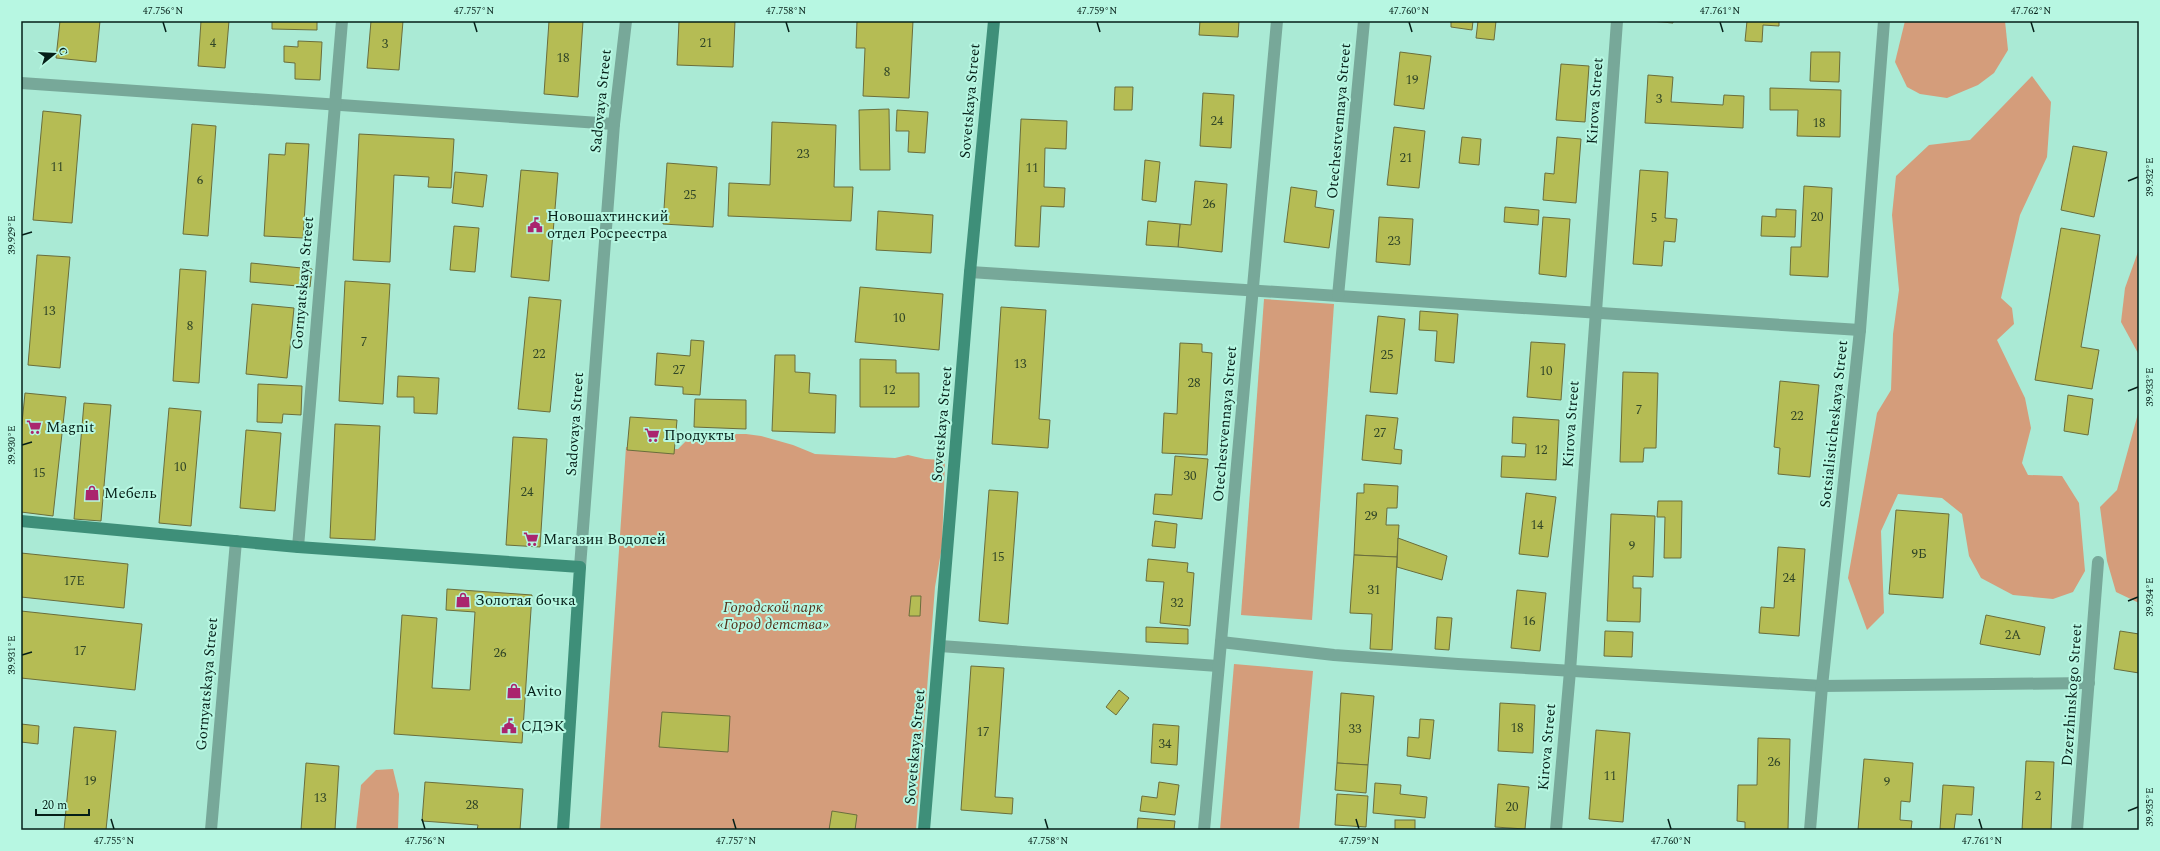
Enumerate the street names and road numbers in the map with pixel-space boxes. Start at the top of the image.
street label: Sovetskaya Street [954,42,986,160]
street label: Otechestvennaya Street [1321,42,1357,200]
street label: Sadovaya Street [584,48,618,154]
street label: Kirova Street [1580,57,1610,145]
street label: Gornyatskaya Street [286,215,320,351]
street label: Sotsialisticheskaya Street [1814,339,1854,509]
street label: Otechestvennaya Street [1207,345,1243,503]
street label: Sovetskaya Street [926,365,958,483]
street label: Sadovaya Street [560,371,590,477]
street label: Kirova Street [1556,380,1586,468]
street label: Gornyatskaya Street [190,616,224,752]
street label: Dzerzhinskogo Street [2056,623,2088,767]
street label: Sovetskaya Street [899,688,931,806]
street label: Kirova Street [1532,703,1562,791]

